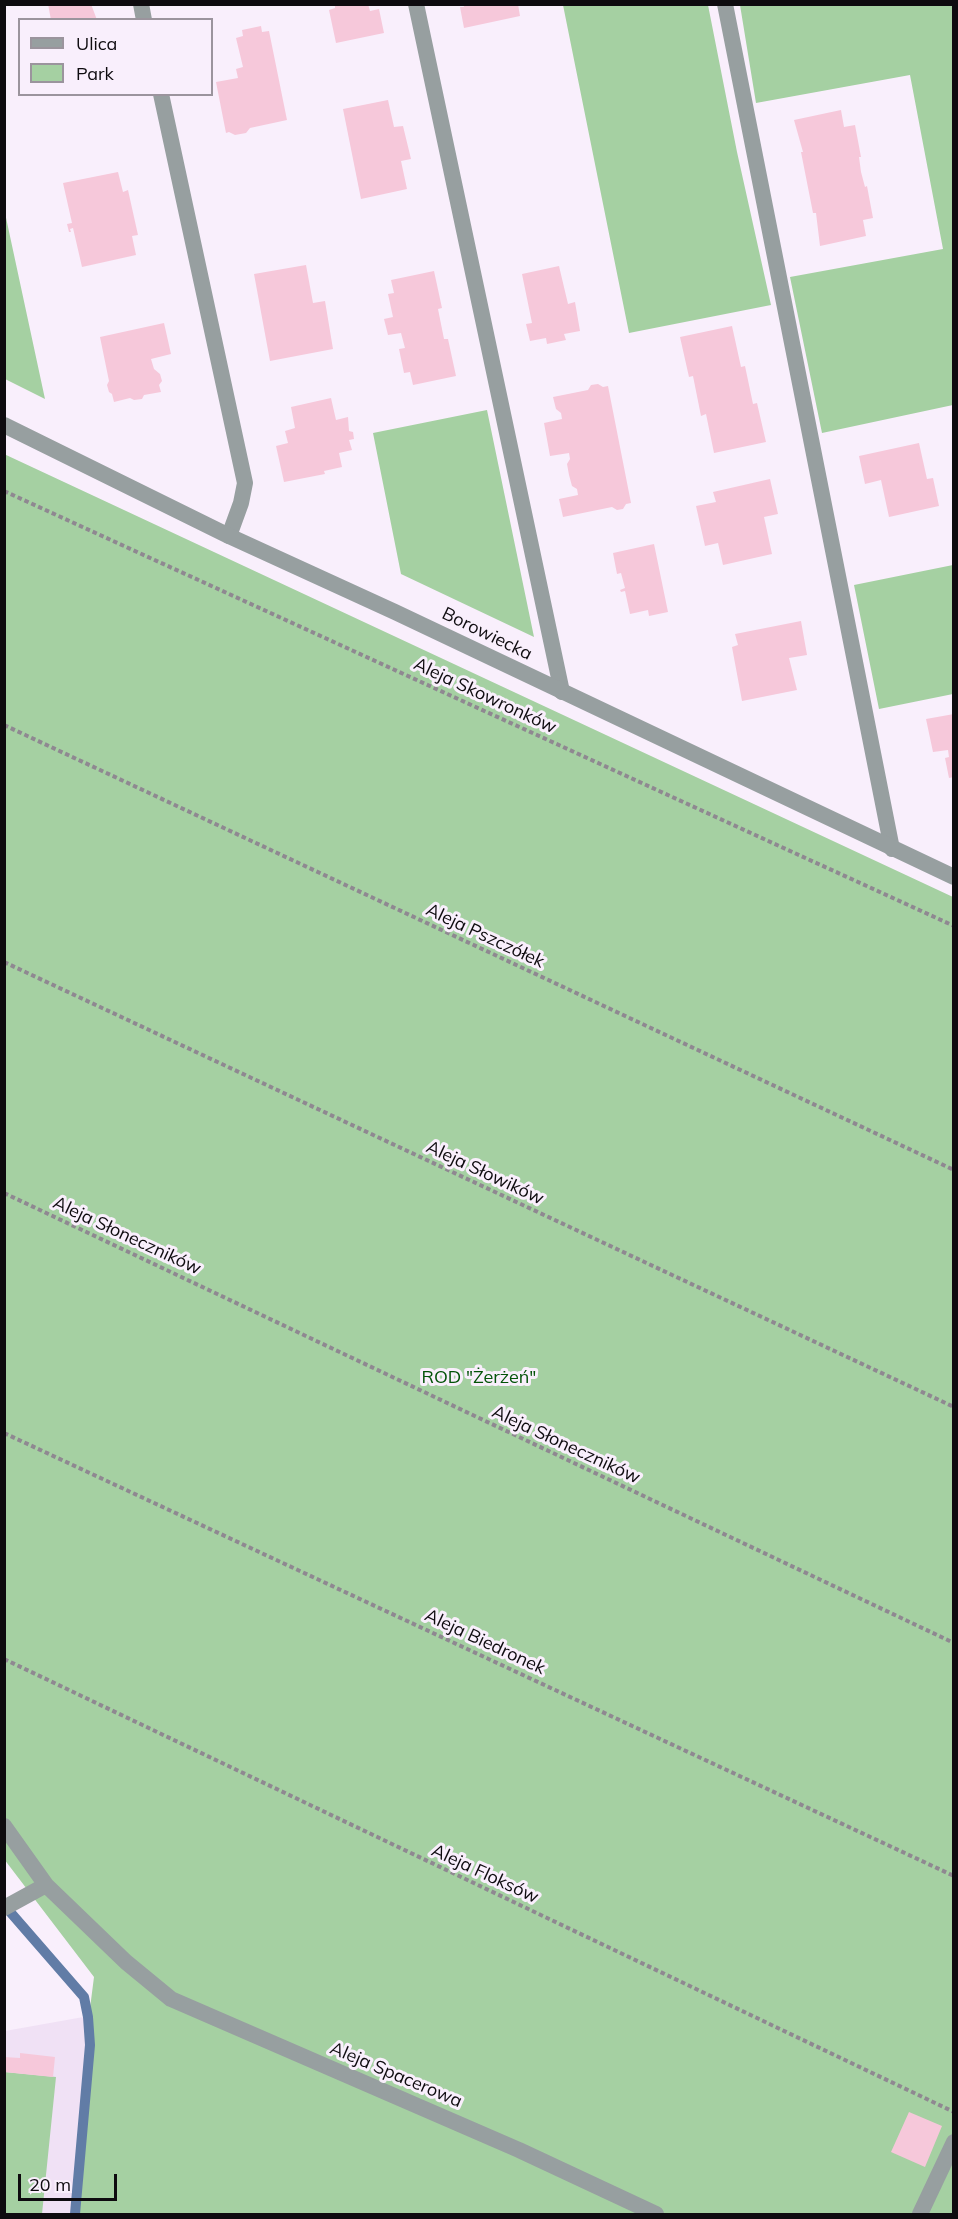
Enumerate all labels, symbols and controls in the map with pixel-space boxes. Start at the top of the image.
legend [18,18,213,96]
text: Ulica [76,32,117,55]
text: Park [76,62,114,85]
street label: Borowiecka [438,603,536,665]
street label: Aleja Skowronków [410,653,560,739]
street label: Aleja Pszczółek [422,899,548,973]
street label: Aleja Słowików [423,1136,547,1210]
street label: Aleja Słoneczników [49,1192,205,1280]
park label: ROD "Żerżeń" [422,1367,536,1389]
street label: Aleja Słoneczników [488,1401,644,1489]
street label: Aleja Biedronek [421,1605,549,1679]
street label: Aleja Floksów [428,1840,542,1908]
street label: Aleja Spacerowa [327,2037,465,2113]
scale bar [21,2162,120,2200]
text: 20 m [29,2173,71,2196]

